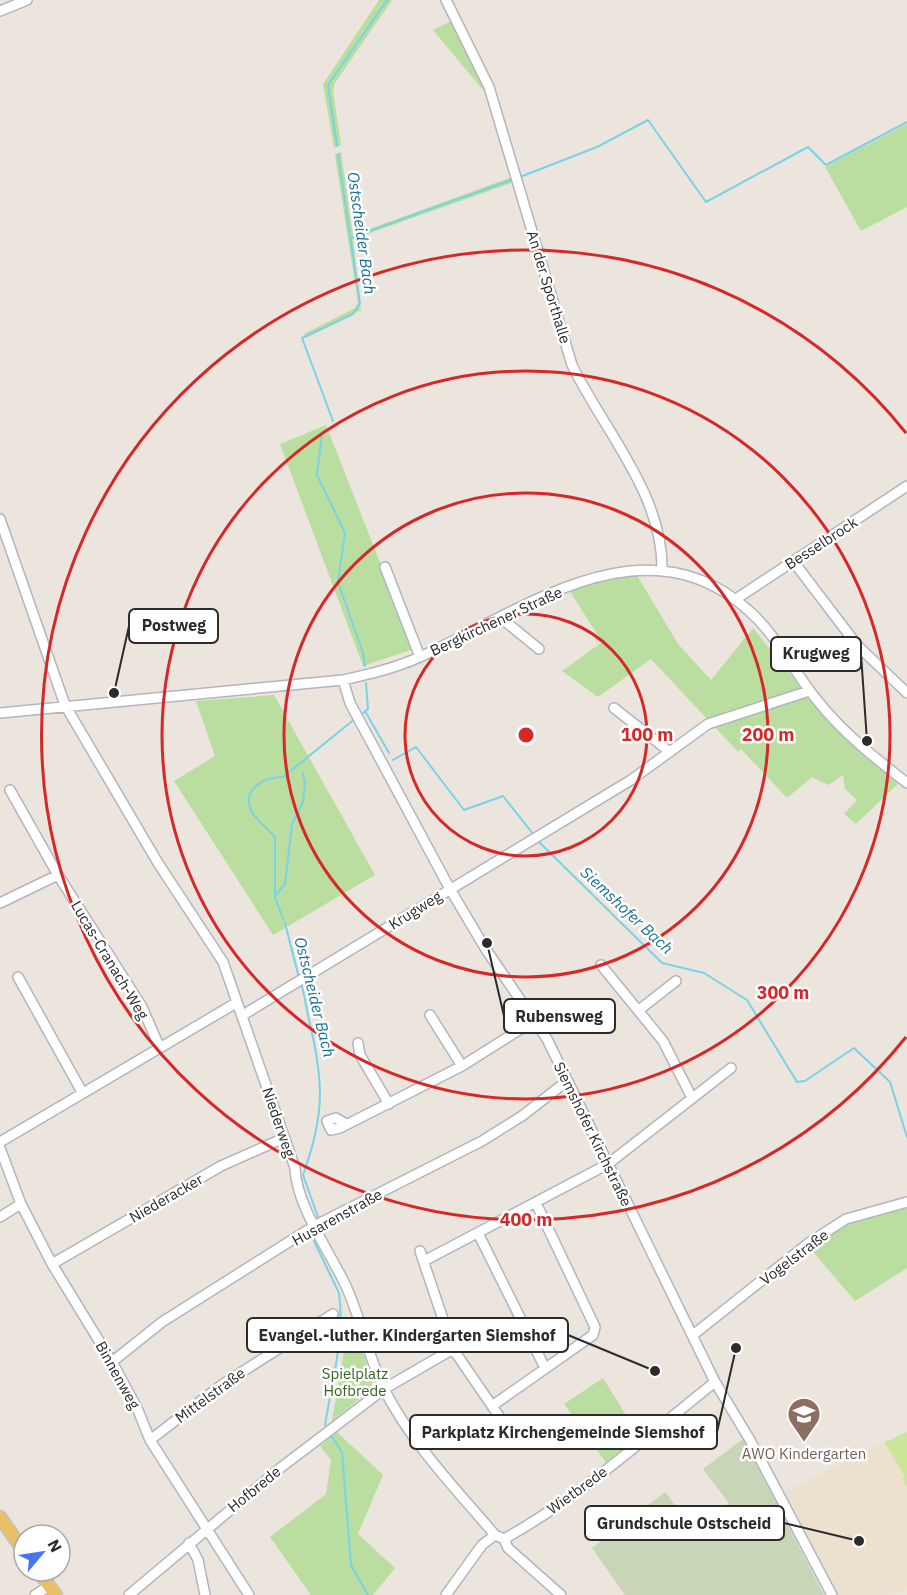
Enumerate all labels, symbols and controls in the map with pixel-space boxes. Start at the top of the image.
water label: Ostscheider Bach [344,171,380,295]
street label: An der Sporthalle [523,228,575,346]
street label: Besselbrock [781,512,861,574]
street label: Bergkirchener Straße [427,582,565,660]
callout: Postweg [129,609,218,643]
text: Postweg [142,615,206,635]
callout: Krugweg [771,637,861,671]
text: Krugweg [783,643,850,663]
text: 100 m [621,723,673,746]
text: 200 m [742,723,794,746]
centre of rings [516,725,536,745]
water label: Siemshofer Bach [577,862,677,958]
street label: Krugweg [385,886,445,934]
street label: Lucas-Cranach-Weg [67,897,153,1023]
water label: Ostscheider Bach [290,935,340,1059]
text: 300 m [757,981,809,1004]
callout: Rubensweg [504,999,615,1033]
text: Rubensweg [515,1006,603,1026]
street label: Siemshofer Kirchstraße [550,1059,636,1209]
street label: Niederweg [258,1085,300,1160]
street label: Niederacker [126,1169,207,1227]
street label: Husarenstraße [288,1184,386,1250]
text: 400 m [500,1208,552,1231]
street label: Vogelstraße [756,1225,832,1289]
callout: Evangel.-luther. Kindergarten Siemshof [247,1318,568,1352]
text: Evangel.-luther. Kindergarten Siemshof [258,1325,556,1345]
street label: Binnenweg [92,1338,144,1412]
street label: Mittelstraße [171,1363,249,1427]
park label: Spielplatz Hofbrede [322,1364,388,1400]
school or university icon: AWO Kindergarten [786,1396,822,1443]
callout: Parkplatz Kirchengemeinde Siemshof [410,1415,717,1449]
text: Parkplatz Kirchengemeinde Siemshof [421,1422,705,1442]
place label: AWO Kindergarten [742,1444,866,1463]
street label: Hofbrede [224,1462,284,1516]
street label: Wietbrede [543,1462,611,1518]
callout: Grundschule Ostscheid [585,1506,784,1540]
text: Grundschule Ostscheid [597,1513,771,1533]
north arrow [12,1523,72,1583]
text: N [44,1536,67,1556]

